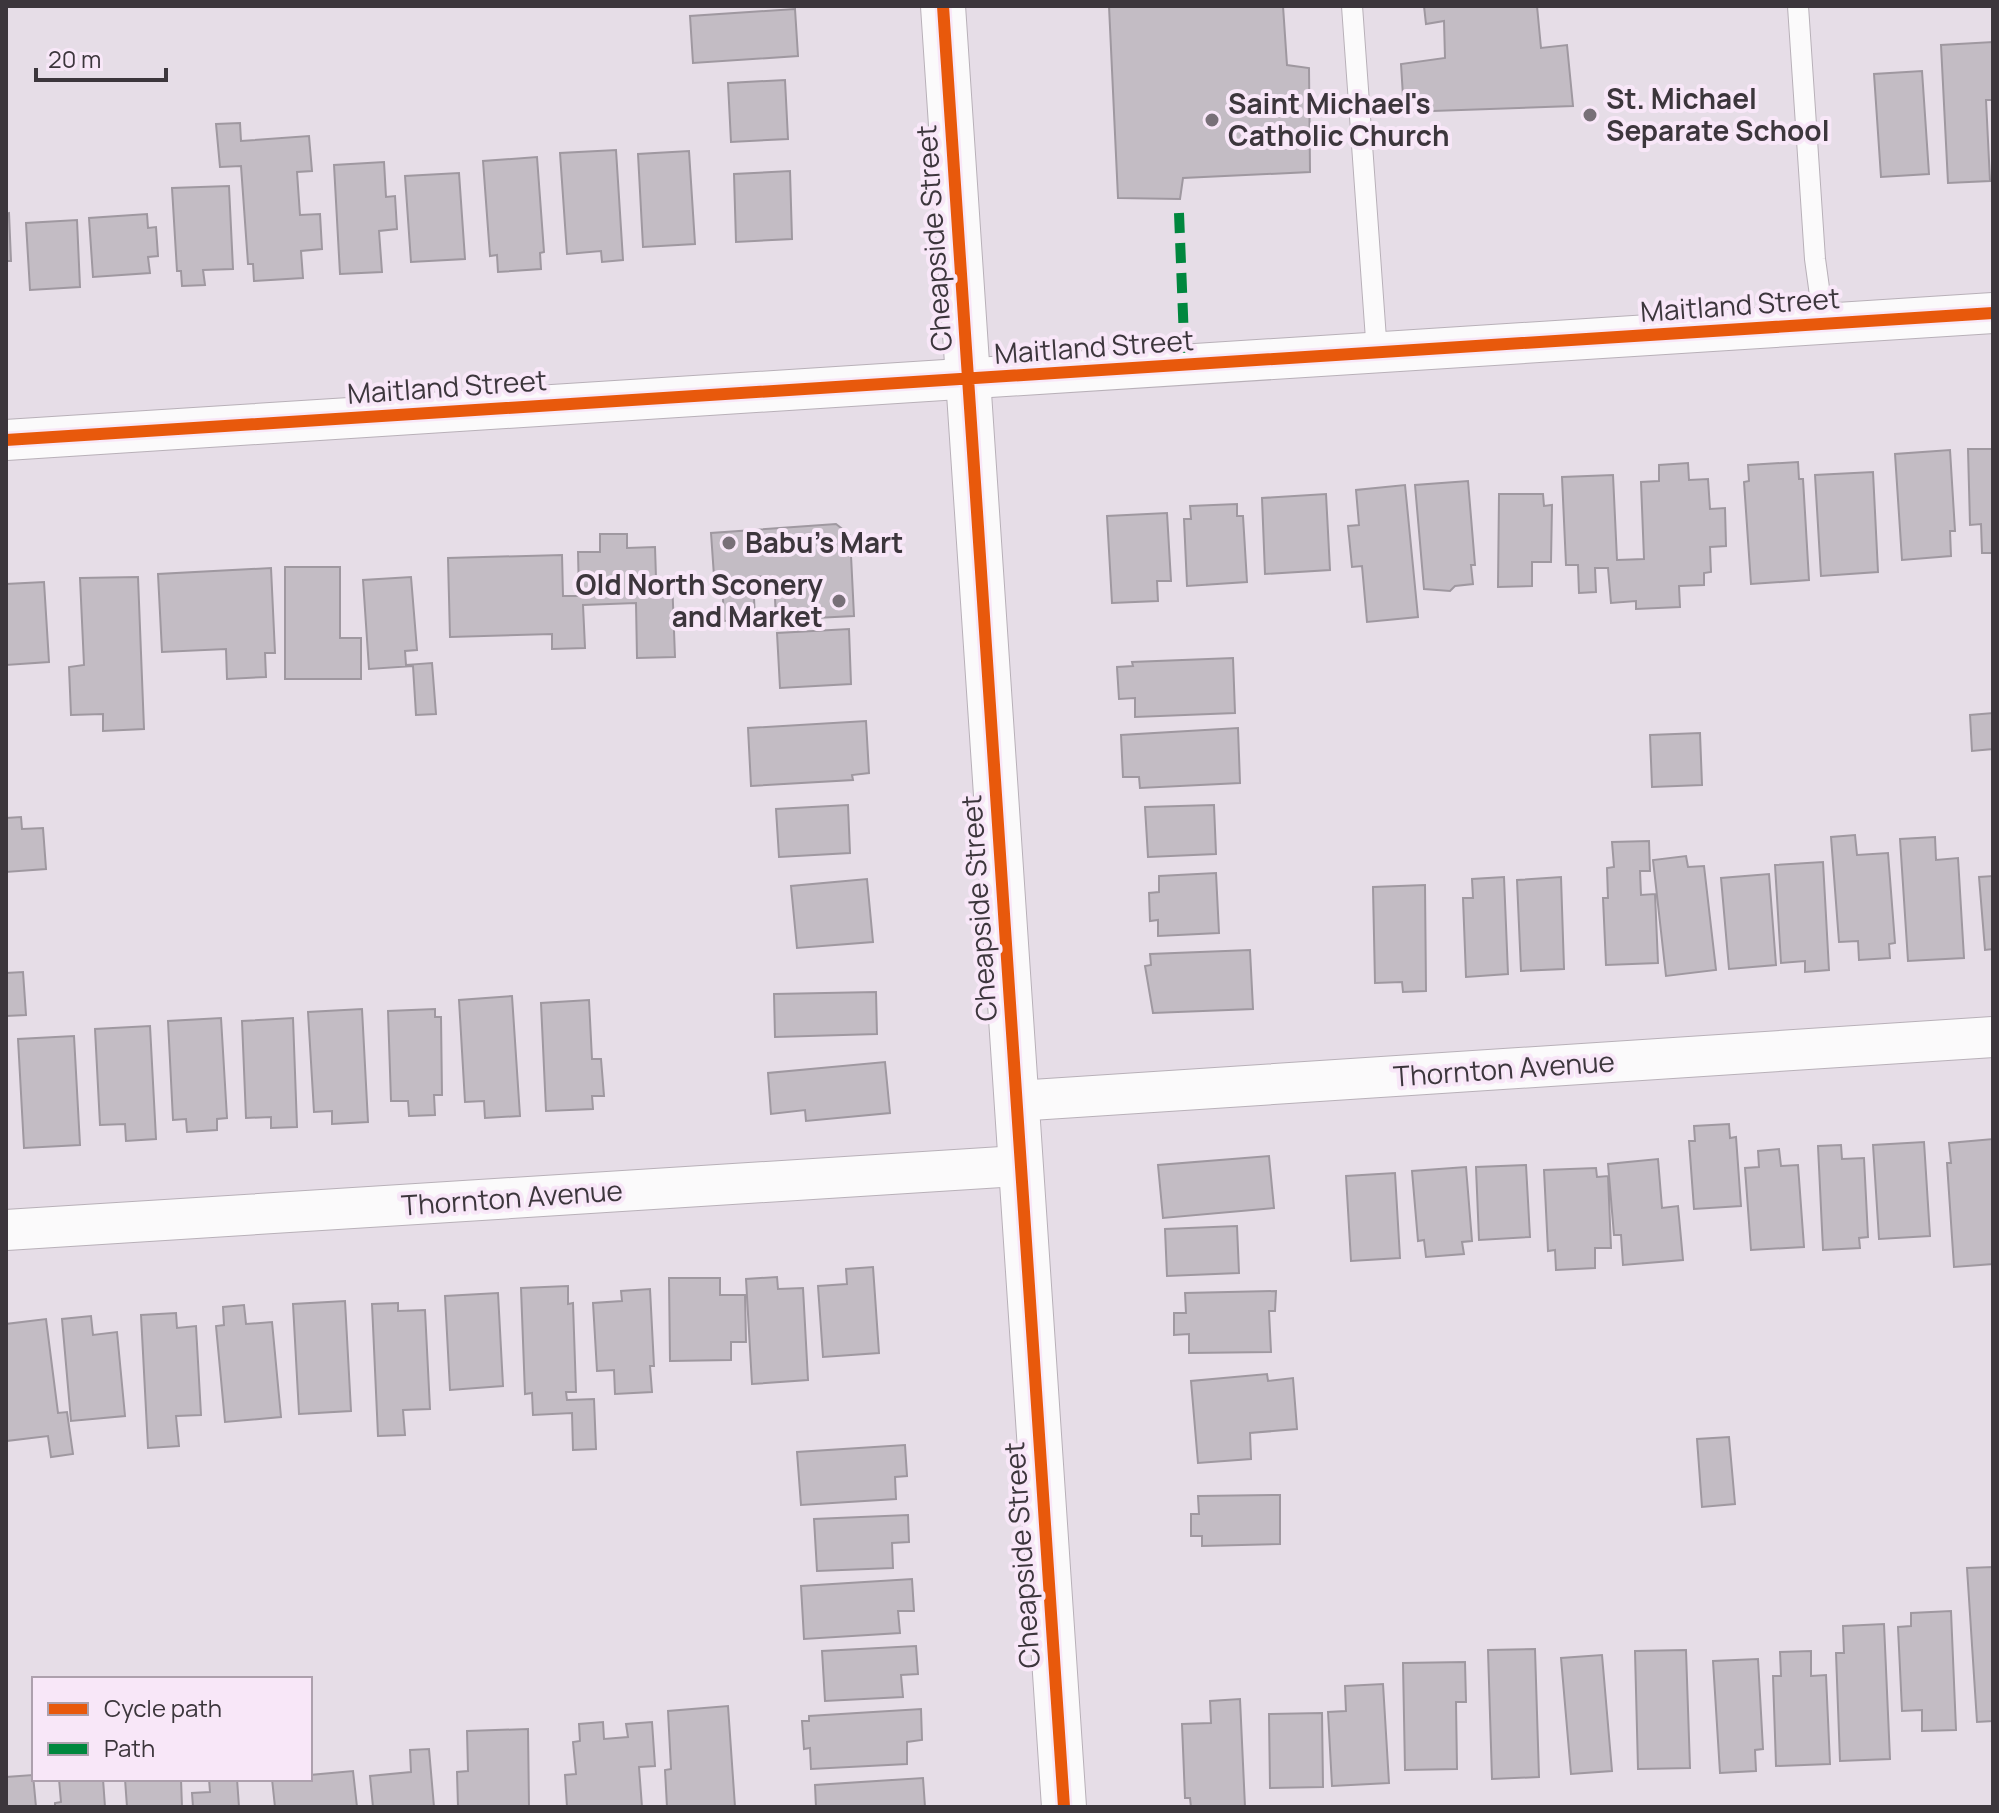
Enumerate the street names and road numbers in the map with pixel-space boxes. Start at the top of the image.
street label: Cheapside Street [906,124,960,353]
street label: Maitland Street [1639,278,1841,330]
street label: Maitland Street [993,320,1195,372]
street label: Maitland Street [346,360,548,412]
street label: Cheapside Street [951,794,1005,1023]
street label: Thornton Avenue [1392,1041,1616,1095]
street label: Thornton Avenue [400,1170,624,1224]
street label: Cheapside Street [994,1441,1048,1670]

